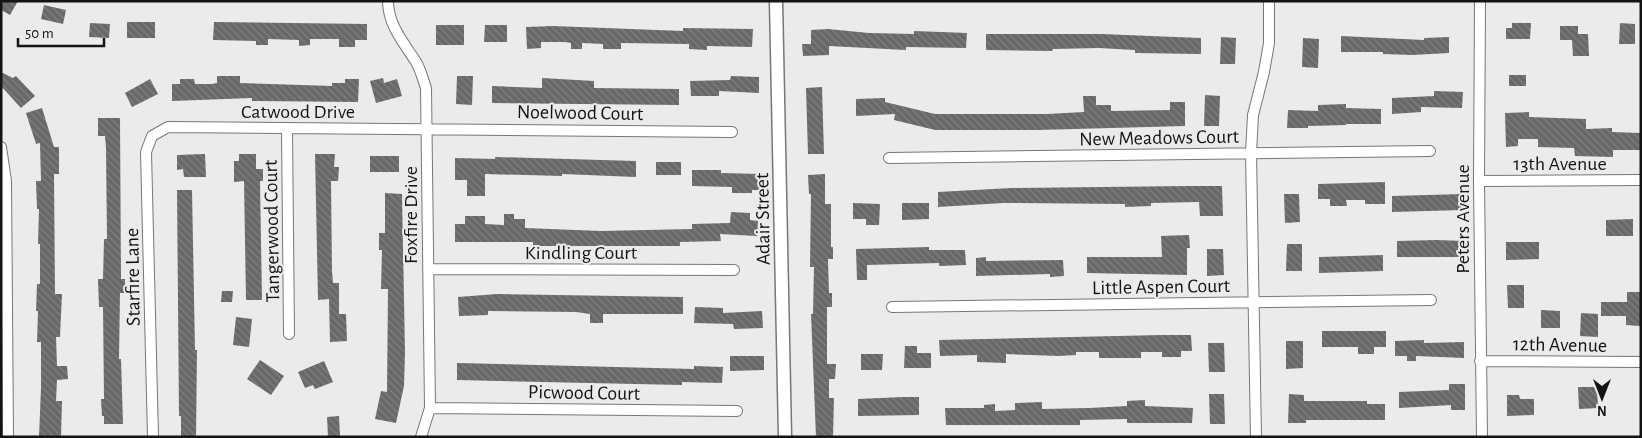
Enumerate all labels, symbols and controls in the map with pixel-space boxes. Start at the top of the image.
scale bar [18,15,104,47]
text: 50 m [25,26,54,41]
street label: Catwood Drive [241,102,355,122]
street label: Noelwood Court [517,102,644,124]
street label: New Meadows Court [1079,127,1240,149]
street label: 13th Avenue [1513,154,1607,174]
street label: Tangerwood Court [261,159,283,302]
street label: Peters Avenue [1453,164,1473,274]
street label: Foxfire Drive [401,166,421,264]
street label: Adair Street [752,172,774,265]
street label: Starfire Lane [122,228,144,326]
street label: Kindling Court [525,243,638,263]
street label: Little Aspen Court [1092,276,1231,298]
street label: 12th Avenue [1513,334,1607,356]
north arrow [1577,373,1627,423]
street label: Picwood Court [528,382,641,404]
text: N [1597,403,1607,417]

